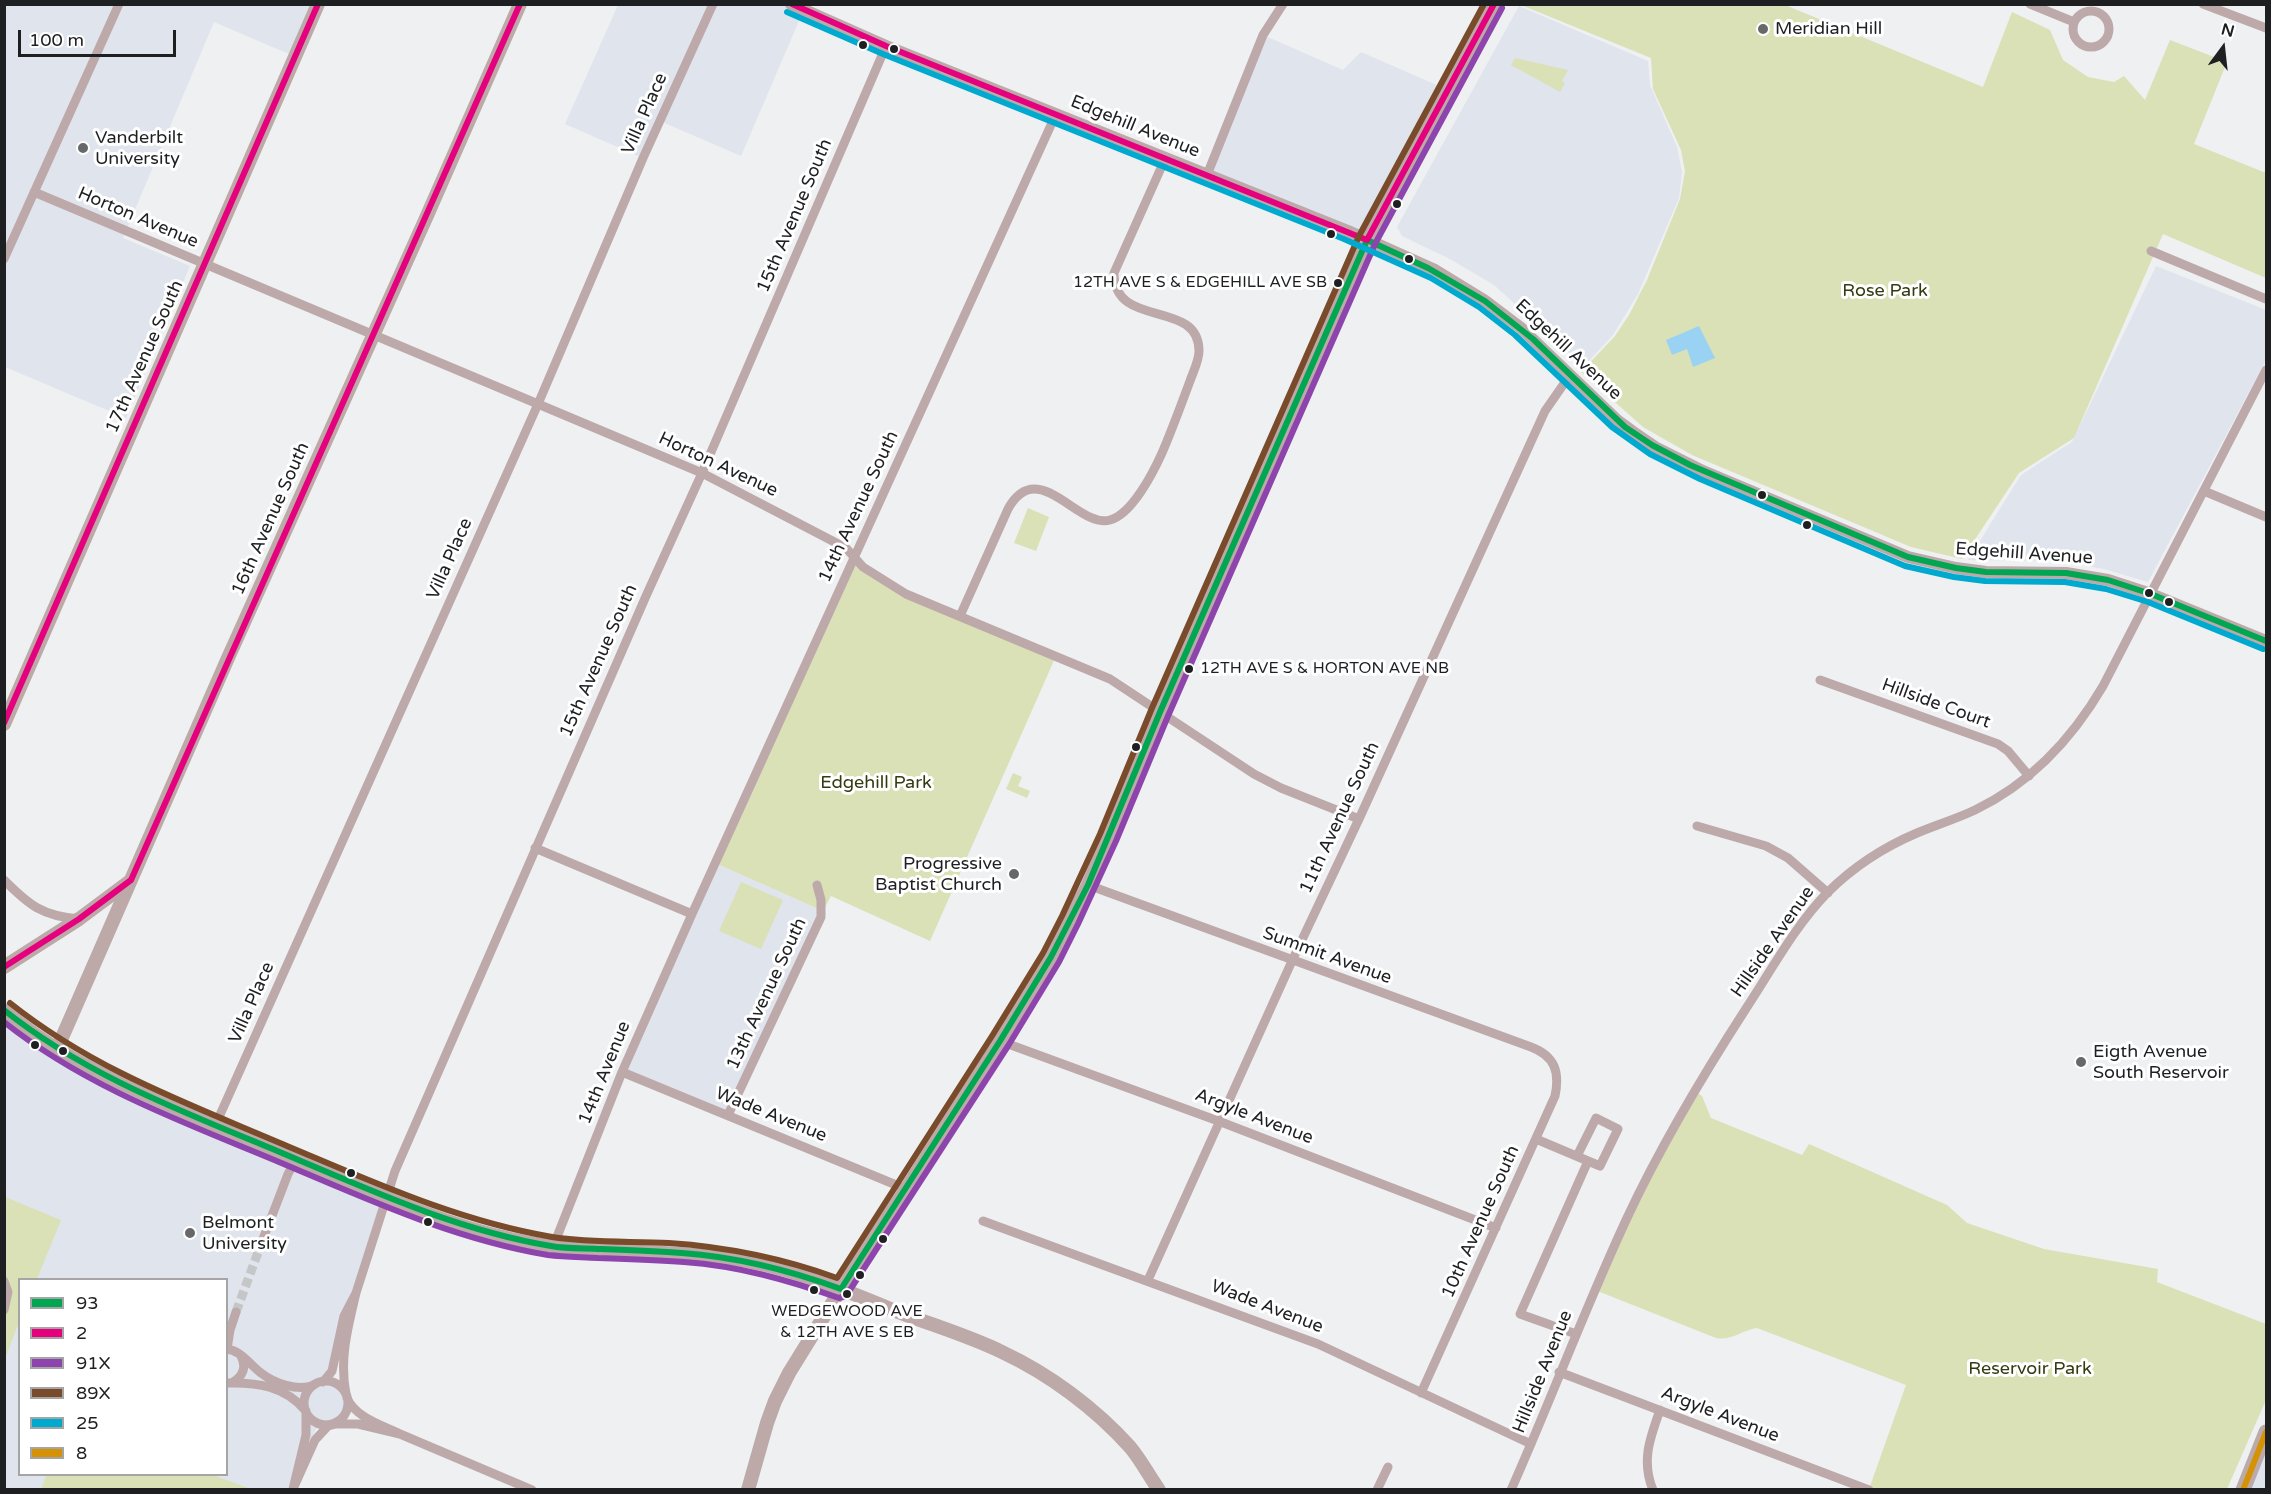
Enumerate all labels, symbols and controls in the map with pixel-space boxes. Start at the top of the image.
scale bar [21,18,178,56]
place label: Meridian Hill [1775,18,1882,40]
north arrow [2193,18,2253,78]
text: N [2219,19,2236,42]
marker: Meridian Hill [1756,22,1770,36]
text: 100 m [29,29,84,51]
unlabelled marker [857,39,869,51]
unlabelled marker [888,43,900,55]
street label: Villa Place [617,70,673,158]
street label: Edgehill Avenue [1067,91,1203,163]
place label: Vanderbilt University [95,127,183,170]
street label: 15th Avenue South [753,136,837,296]
marker: Vanderbilt University [76,141,90,155]
street label: Horton Avenue [74,183,202,253]
unlabelled marker [1391,198,1403,210]
unlabelled marker [1325,228,1337,240]
unlabelled marker [1403,253,1415,265]
place label: 12TH AVE S & EDGEHILL AVE SB [1073,273,1327,293]
street label: 17th Avenue South [102,277,188,437]
marker: 12TH AVE S & EDGEHILL AVE SB [1332,277,1344,289]
park label: Rose Park [1842,280,1928,302]
street label: Edgehill Avenue [1510,295,1626,405]
street label: Horton Avenue [655,428,781,502]
street label: 14th Avenue South [814,428,904,586]
street label: 16th Avenue South [228,439,314,599]
unlabelled marker [1756,489,1768,501]
street label: Villa Place [422,515,478,603]
unlabelled marker [1801,519,1813,531]
street label: Edgehill Avenue [1955,538,2093,570]
street label: 15th Avenue South [556,581,642,741]
unlabelled marker [2143,587,2155,599]
unlabelled marker [2163,596,2175,608]
place label: 12TH AVE S & HORTON AVE NB [1200,659,1449,679]
marker: 12TH AVE S & HORTON AVE NB [1183,663,1195,675]
street label: Hillside Court [1879,674,1993,734]
street label: 11th Avenue South [1295,739,1385,897]
unlabelled marker [1130,741,1142,753]
park label: Edgehill Park [820,772,932,794]
place label: Progressive Baptist Church [875,853,1002,896]
marker: Progressive Baptist Church [1007,867,1021,881]
street label: Hillside Avenue [1727,882,1819,1002]
street label: 13th Avenue South [722,915,812,1073]
street label: Summit Avenue [1260,923,1394,989]
street label: Villa Place [224,959,280,1047]
street label: 14th Avenue [574,1018,636,1128]
unlabelled marker [29,1039,41,1051]
place label: Eigth Avenue South Reservoir [2093,1041,2229,1084]
unlabelled marker [57,1045,69,1057]
marker: Eigth Avenue South Reservoir [2074,1055,2088,1069]
street label: Wade Avenue [712,1083,830,1147]
street label: Argyle Avenue [1192,1085,1316,1149]
street label: 10th Avenue South [1438,1142,1524,1302]
unlabelled marker [345,1167,357,1179]
place label: Belmont University [202,1212,287,1254]
unlabelled marker [422,1216,434,1228]
marker: Belmont University [183,1226,197,1240]
unlabelled marker [877,1233,889,1245]
unlabelled marker [854,1269,866,1281]
street label: Wade Avenue [1208,1276,1326,1338]
legend [18,1278,228,1476]
unlabelled marker [808,1284,820,1296]
marker: WEDGEWOOD AVE & 12TH AVE S EB [841,1288,853,1300]
text: 93 [76,1292,99,1314]
place label: WEDGEWOOD AVE & 12TH AVE S EB [771,1302,923,1340]
street label: Hillside Avenue [1509,1307,1577,1437]
text: 2 [76,1322,87,1344]
text: 91X [76,1352,111,1374]
park label: Reservoir Park [1968,1358,2092,1380]
text: 89X [76,1382,111,1404]
street label: Argyle Avenue [1658,1383,1782,1447]
text: 25 [76,1412,99,1434]
text: 8 [76,1442,87,1464]

